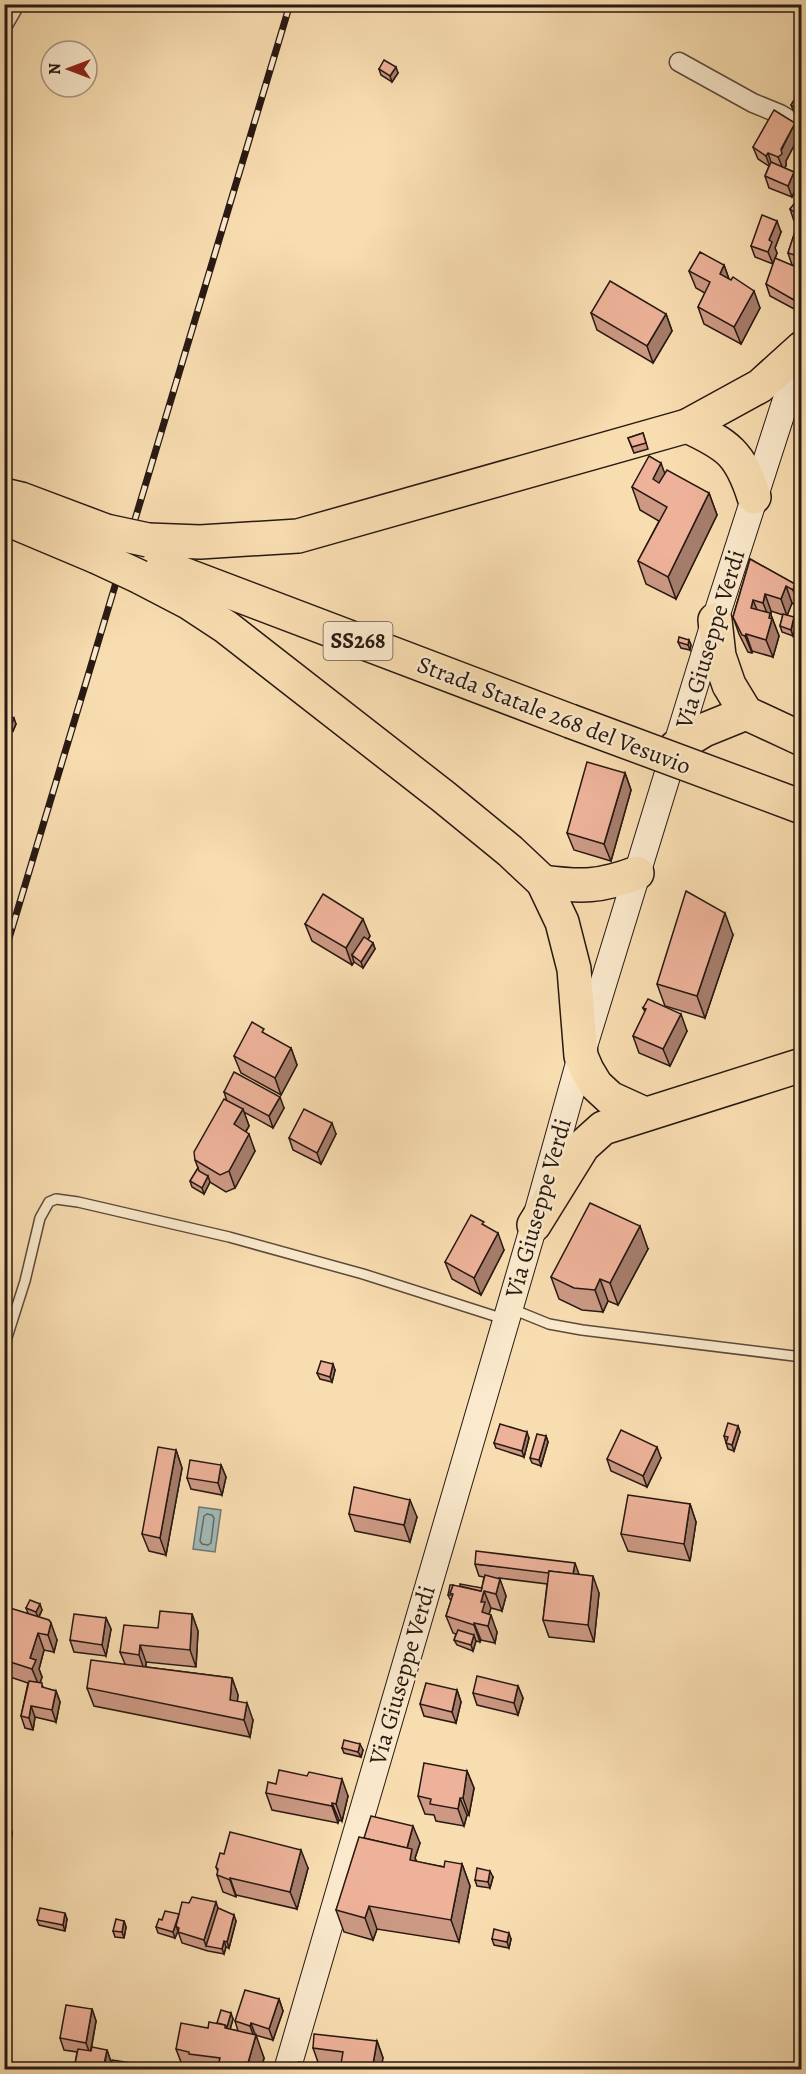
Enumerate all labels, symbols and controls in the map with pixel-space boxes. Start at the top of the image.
north arrow [39,39,99,99]
text: N [44,63,66,75]
street label: Via Giuseppe Verdi [667,546,752,733]
road number: SS268 [324,622,392,660]
street label: Strada Statale 268 del Vesuvio [413,648,695,782]
street label: Via Giuseppe Verdi [497,1115,579,1302]
street label: Via Giuseppe Verdi [361,1582,443,1769]

